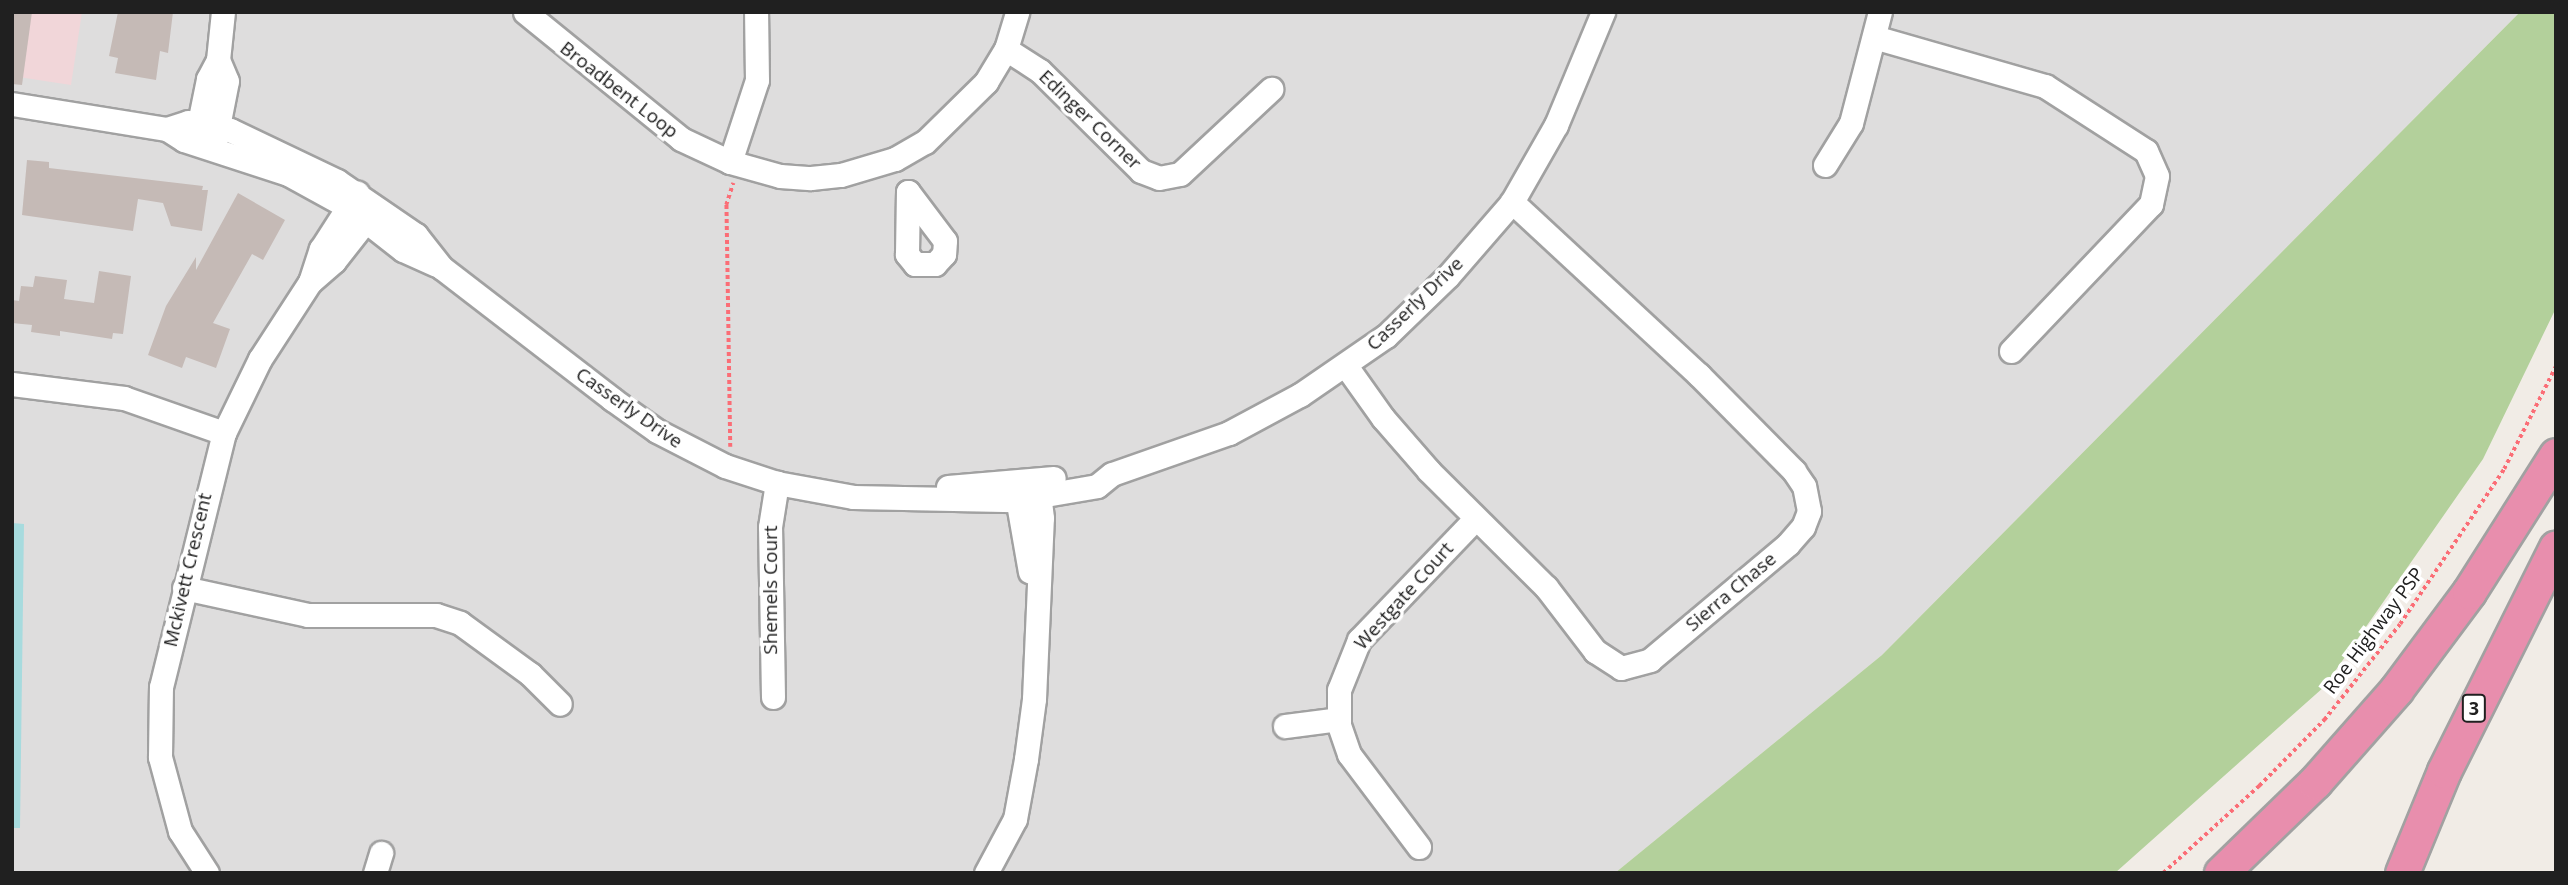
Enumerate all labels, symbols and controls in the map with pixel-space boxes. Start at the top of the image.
street label: Broadbent Loop [555,37,683,143]
street label: Edinger Corner [1034,65,1146,175]
street label: Casserly Drive [1362,252,1468,356]
street label: Casserly Drive [571,363,687,453]
street label: Mckivett Crescent [159,491,217,649]
street label: Shemels Court [760,525,782,655]
street label: Westgate Court [1350,538,1458,654]
street label: Sierra Chase [1681,548,1781,636]
street label: Roe Highway PSP [2319,563,2429,699]
road number: 3 [2462,694,2486,722]

